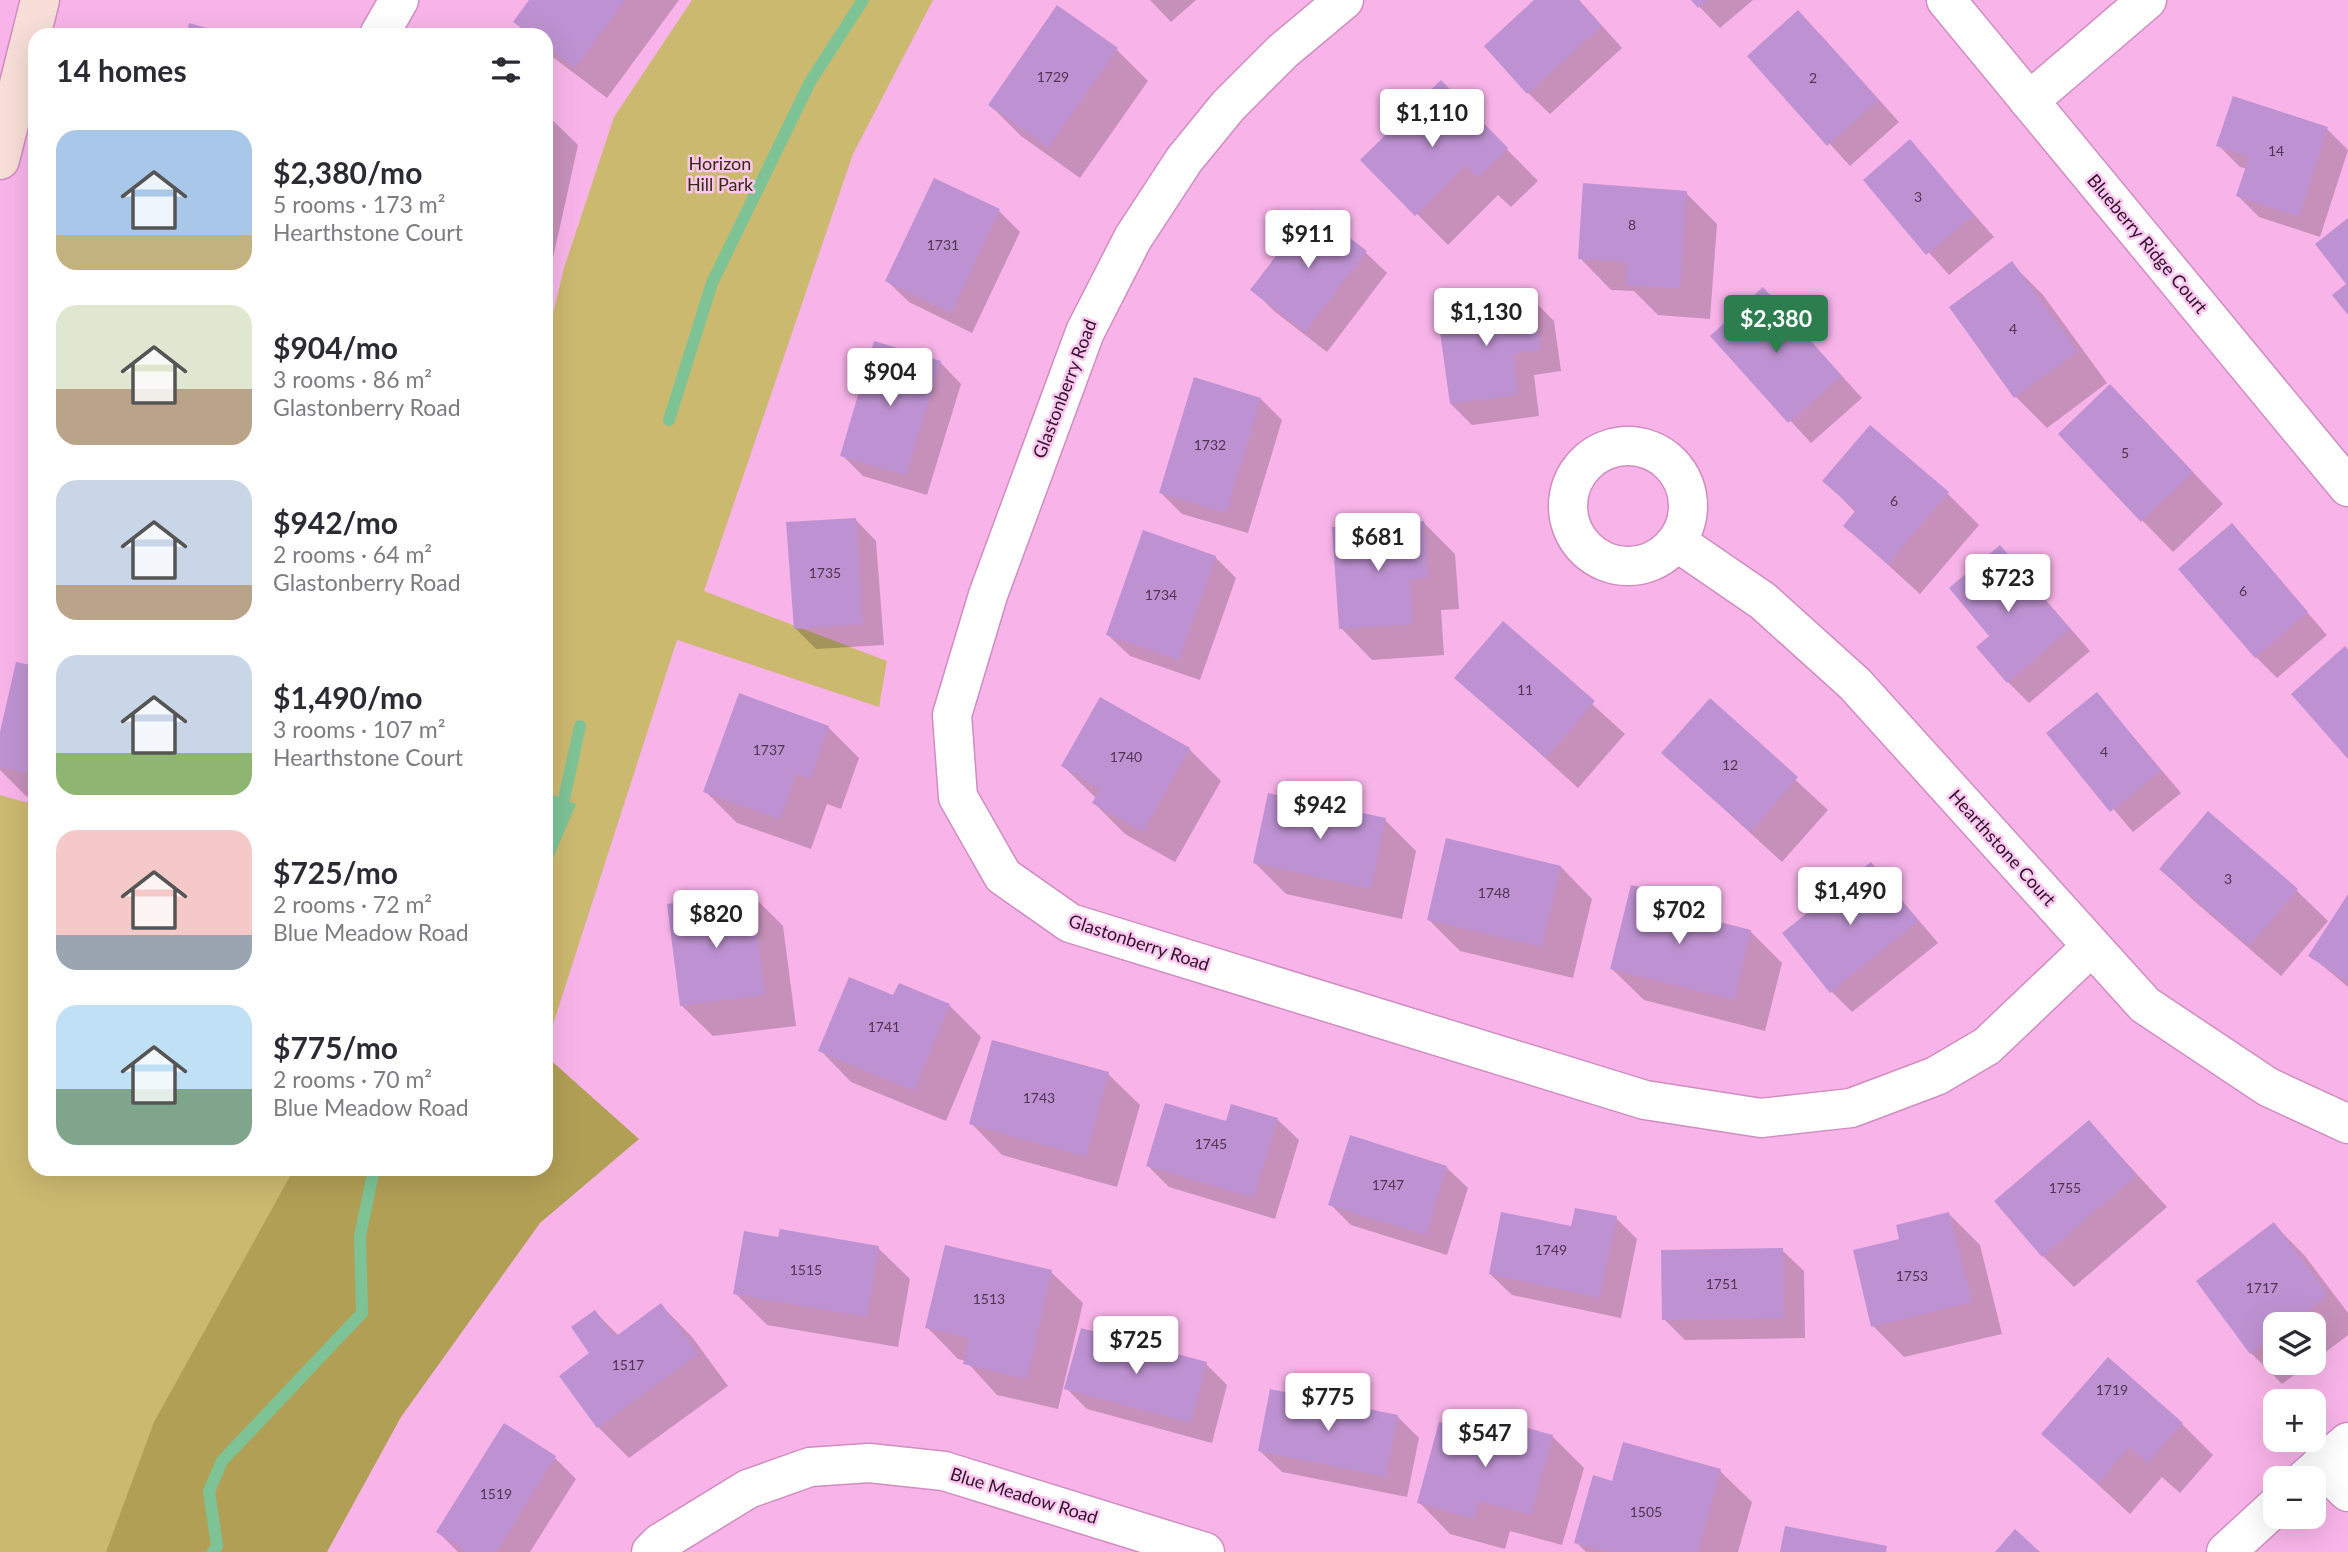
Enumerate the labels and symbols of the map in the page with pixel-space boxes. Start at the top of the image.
house number: 1729 [1037,68,1069,85]
house number: 2 [1809,69,1817,86]
pin: $1,110 [1375,90,1489,149]
house number: 14 [2268,142,2284,159]
park label: Horizon Hill Park [687,152,754,195]
street label: Blueberry Ridge Court [2083,169,2213,318]
house number: 3 [1914,188,1922,205]
pin: $911 [1267,210,1349,270]
house number: 8 [1628,216,1636,233]
house number: 1731 [927,236,959,253]
pin: $1,130 [1429,288,1543,348]
pin: $2,380 [1719,296,1833,355]
street label: Glastonberry Road [1027,316,1101,461]
house number: 4 [2009,320,2017,337]
pin: $904 [849,348,931,408]
house number: 1732 [1194,436,1226,453]
house number: 5 [2121,444,2129,461]
house number: 6 [1890,492,1898,509]
pin: $681 [1337,514,1419,573]
pin: $723 [1967,554,2049,614]
house number: 1735 [809,564,841,581]
house number: 6 [2239,582,2247,599]
house number: 1734 [1145,586,1177,603]
house number: 11 [1517,681,1533,698]
house number: 1737 [753,741,785,758]
house number: 4 [2100,743,2108,760]
house number: 1740 [1110,748,1142,765]
house number: 12 [1722,756,1738,773]
pin: $942 [1279,782,1361,841]
street label: Hearthstone Court [1945,785,2061,910]
pin: $1,490 [1793,867,1907,927]
house number: 3 [2224,870,2232,887]
house number: 1748 [1478,884,1510,901]
pin: $702 [1638,886,1720,946]
pin: $820 [675,890,757,950]
street label: Glastonberry Road [1066,909,1213,975]
house number: 1741 [868,1018,900,1035]
house number: 1743 [1023,1089,1055,1106]
house number: 1745 [1195,1135,1227,1152]
house number: 1747 [1372,1176,1404,1193]
house number: 1755 [2049,1179,2081,1196]
house number: 1749 [1535,1241,1567,1258]
house number: 1515 [790,1261,822,1278]
house number: 1753 [1896,1267,1928,1284]
house number: 1751 [1706,1275,1738,1292]
house number: 1717 [2246,1279,2278,1296]
house number: 1513 [973,1290,1005,1307]
pin: $725 [1095,1316,1177,1376]
house number: 1517 [612,1356,644,1373]
pin: $775 [1287,1374,1369,1433]
house number: 1719 [2096,1381,2128,1398]
pin: $547 [1444,1410,1526,1469]
street label: Blue Meadow Road [948,1462,1101,1528]
house number: 1519 [480,1485,512,1502]
house number: 1505 [1630,1503,1662,1520]

